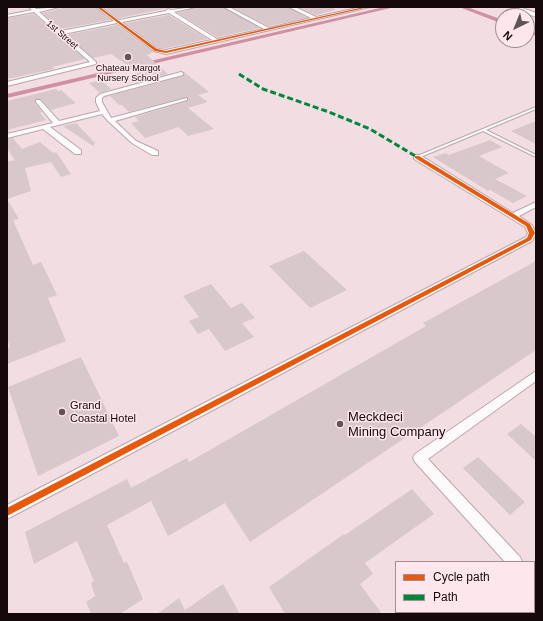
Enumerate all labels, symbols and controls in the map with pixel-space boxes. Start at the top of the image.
north arrow [495,8,535,48]
street label: 1st Street [44,18,80,52]
text: N [501,29,515,43]
marker: Chateau Margot Nursery School [123,52,133,62]
place label: Chateau Margot Nursery School [96,64,160,85]
place label: Grand Coastal Hotel [70,399,136,425]
marker: Grand Coastal Hotel [57,407,67,417]
place label: Meckdeci Mining Company [348,409,446,440]
marker: Meckdeci Mining Company [335,419,345,429]
legend [395,561,535,613]
text: Cycle path [433,570,490,584]
text: Path [433,590,458,604]

